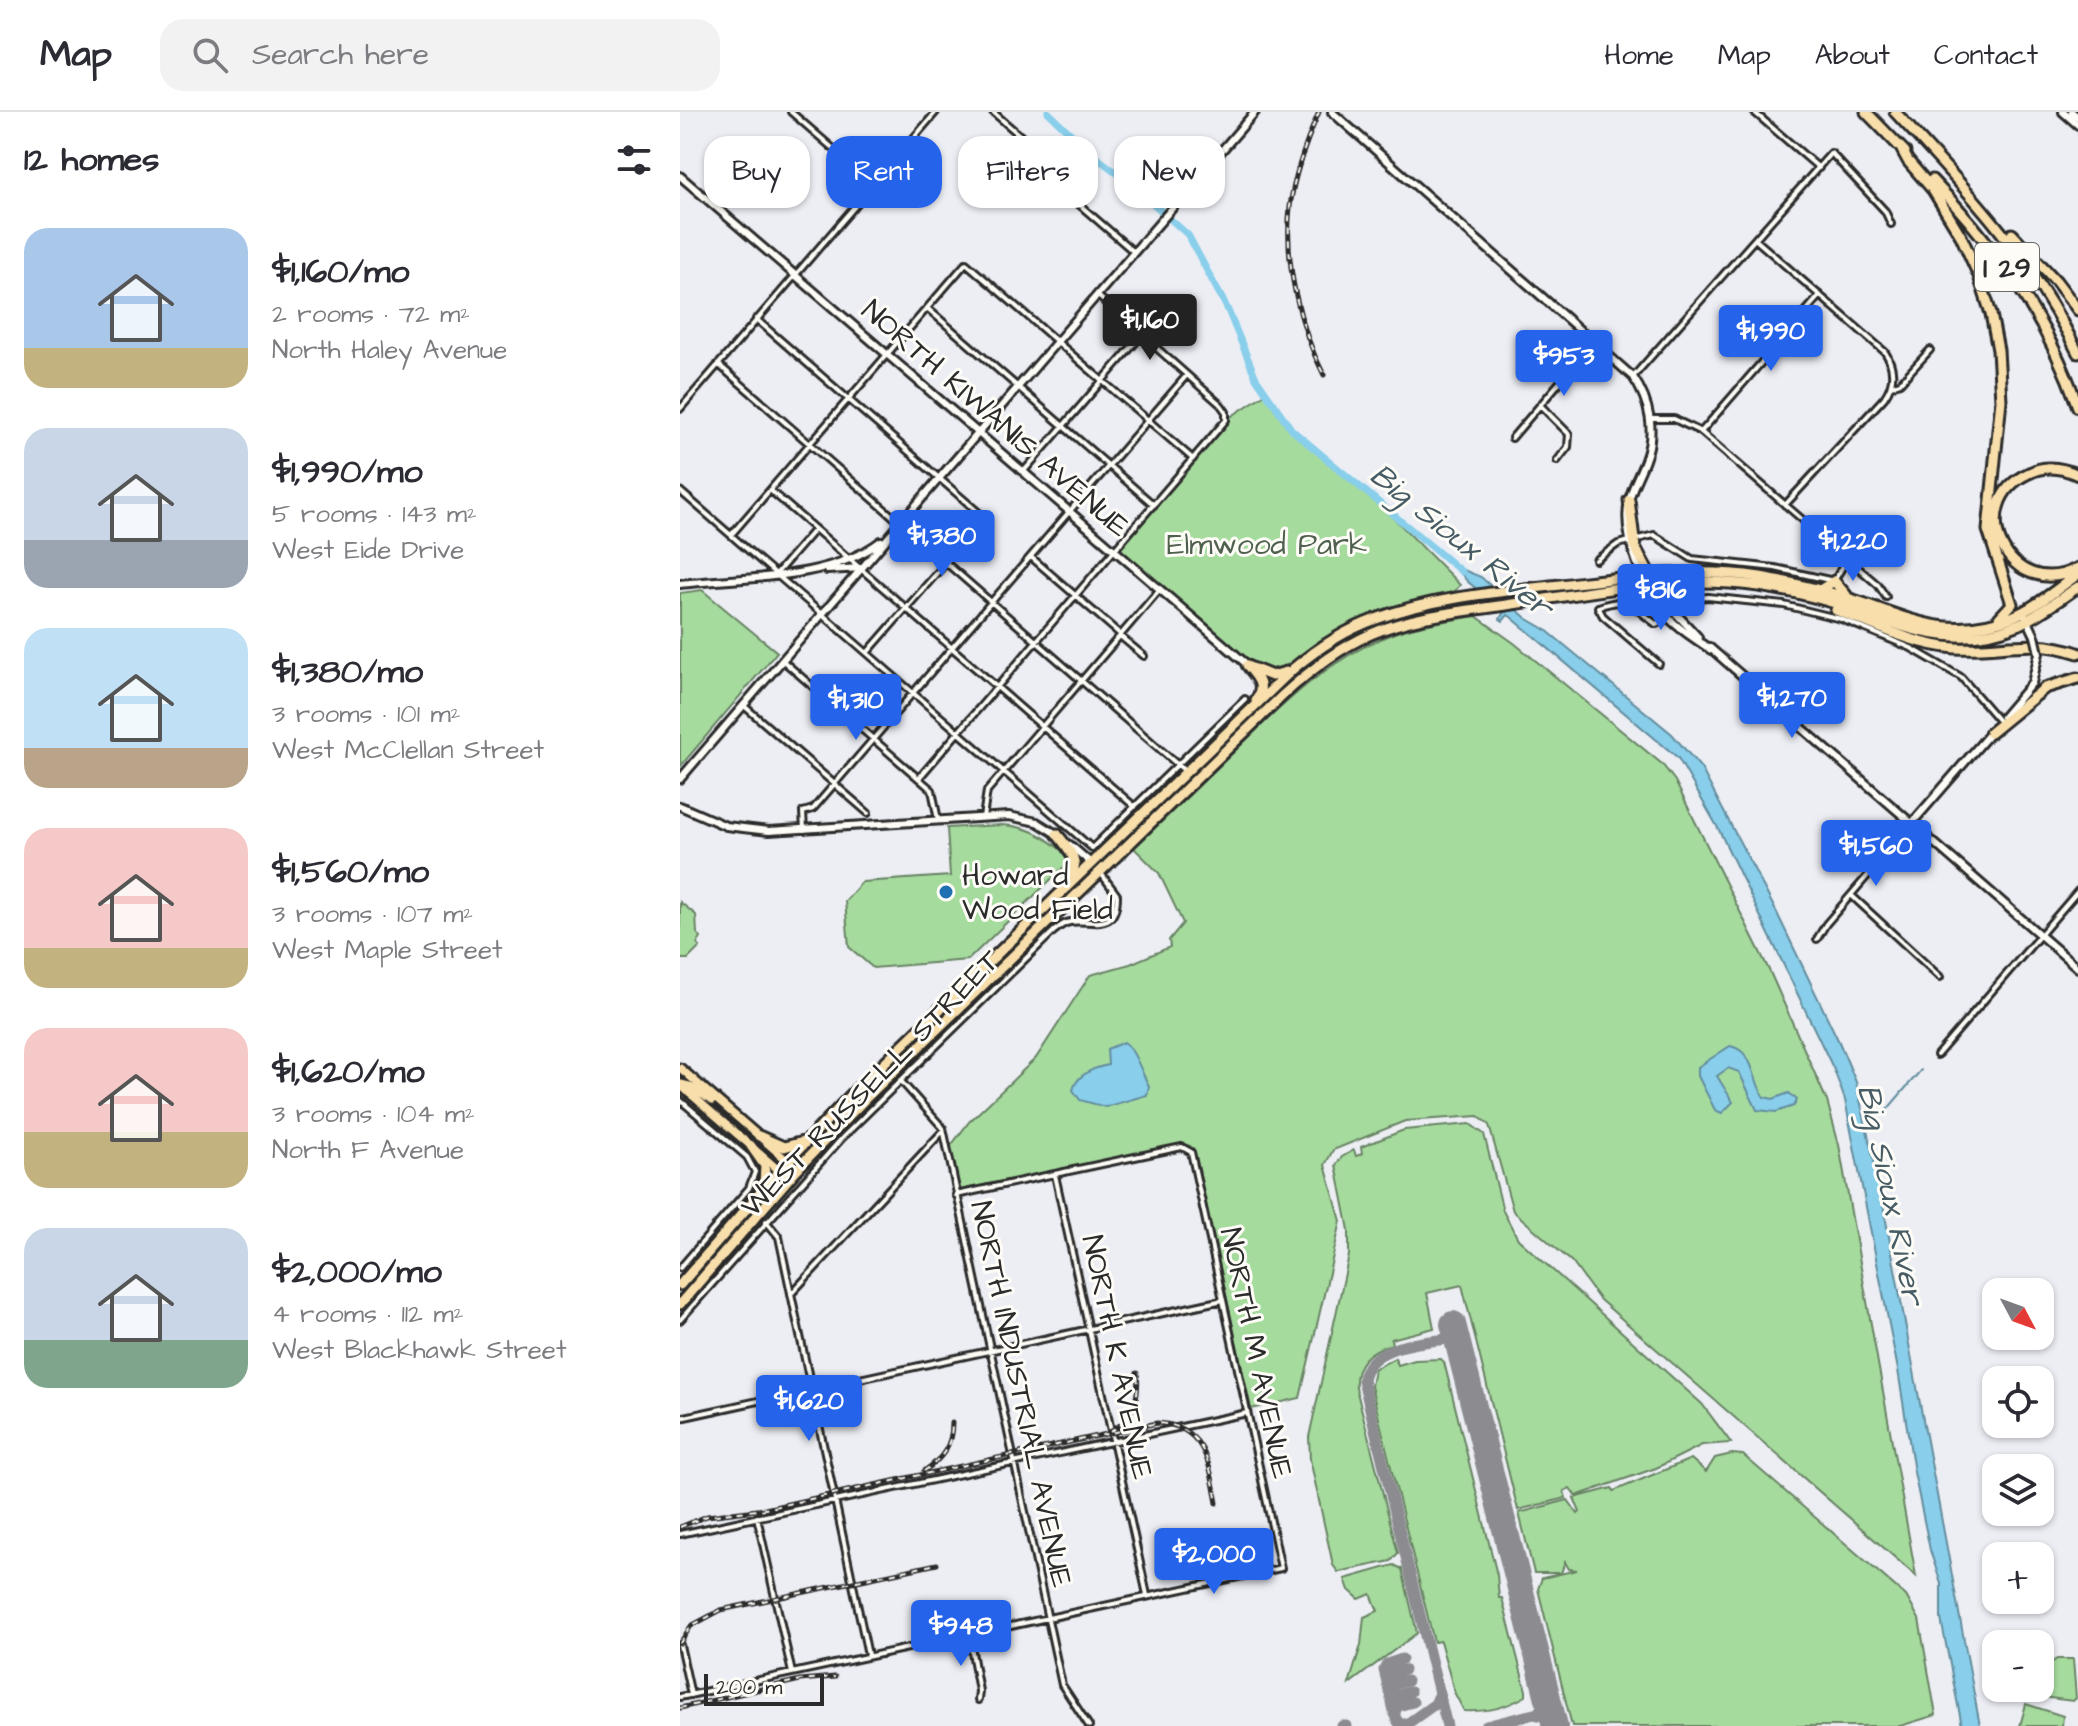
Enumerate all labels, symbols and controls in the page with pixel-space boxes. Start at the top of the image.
search box [160,19,720,91]
text: Map [40,29,112,81]
icon: search [188,33,232,77]
text: Search here [252,34,429,76]
text: Home [1604,36,1674,75]
text: Map [1718,36,1771,75]
text: About [1815,36,1890,75]
text: Contact [1934,36,2038,75]
text: 12 homes [24,136,159,184]
chip: Buy [704,136,810,208]
chip: Rent [826,136,942,208]
chip: Filters [958,136,1098,208]
chip: New [1114,136,1225,208]
icon: filters [612,138,656,182]
road number: I 29 [1975,243,2039,291]
text: $1,160/mo [272,248,410,296]
icon: home [88,260,184,356]
street label: NORTH KIWANIS AVENUE [852,290,1139,547]
pin: $1,160 [1085,294,1215,362]
text: 2 rooms · 72 m² [272,296,470,332]
text: $1,160 [1121,302,1179,338]
pin: $1,990 [1706,305,1836,373]
text: $1,990 [1737,313,1805,349]
pin: $953 [1517,330,1611,398]
text: North Haley Avenue [272,332,507,368]
text: $953 [1534,338,1594,374]
text: $1,990/mo [272,448,423,496]
water label: Big Sioux River [1359,453,1565,632]
icon: home [88,460,184,556]
text: 5 rooms · 143 m² [272,496,477,532]
pin: $1,380 [877,510,1007,578]
pin: $1,220 [1788,515,1918,583]
text: $1,380 [908,518,976,554]
text: $1,220 [1819,523,1887,559]
park label: Elmwood Park [1167,524,1367,566]
text: West Eide Drive [272,532,464,568]
pin: $816 [1614,564,1708,632]
text: $816 [1636,572,1686,608]
text: $1,380/mo [272,648,423,696]
icon: home [88,660,184,756]
pin: $1,270 [1727,672,1857,740]
pin: $1,310 [791,674,921,742]
text: $1,270 [1757,680,1827,716]
text: $1,310 [828,682,884,718]
text: 3 rooms · 101 m² [272,696,460,732]
text: West McClellan Street [272,732,544,768]
pin: $1,560 [1811,820,1941,888]
text: $1,560 [1839,828,1913,864]
text: $1,560/mo [272,848,429,896]
place label: Howard Wood Field [962,855,1113,931]
icon: home [88,860,184,956]
marker: Howard Wood Field [937,883,955,901]
text: 3 rooms · 107 m² [272,896,473,932]
text: West Maple Street [272,932,502,968]
street label: WEST RUSSELL STREET [731,940,1010,1227]
text: $1,620/mo [272,1048,425,1096]
icon: home [88,1060,184,1156]
water label: Big Sioux River [1844,1080,1936,1312]
text: 3 rooms · 104 m² [272,1096,475,1132]
text: North F Avenue [272,1132,464,1168]
street label: NORTH INDUSTRIAL AVENUE [960,1197,1083,1591]
street label: NORTH M AVENUE [1209,1224,1303,1483]
street label: NORTH K AVENUE [1071,1231,1163,1483]
text: $2,000/mo [272,1248,442,1296]
icon: home [88,1260,184,1356]
north arrow [1982,1278,2054,1350]
map controls [1982,1278,2054,1702]
text: 4 rooms · 112 m² [272,1296,463,1332]
text: West Blackhawk Street [272,1332,566,1368]
button: locate [1982,1366,2054,1438]
pin: $1,620 [744,1375,874,1443]
text: $1,620 [774,1383,844,1419]
button: layers [1982,1454,2054,1526]
pin: $2,000 [1149,1528,1279,1596]
text: $2,000 [1172,1536,1256,1572]
button: + [1982,1542,2054,1614]
pin: $948 [914,1600,1008,1668]
text: $948 [929,1608,993,1644]
button: − [1982,1630,2054,1702]
scale bar [704,1670,824,1706]
text: 200 m [716,1672,782,1703]

